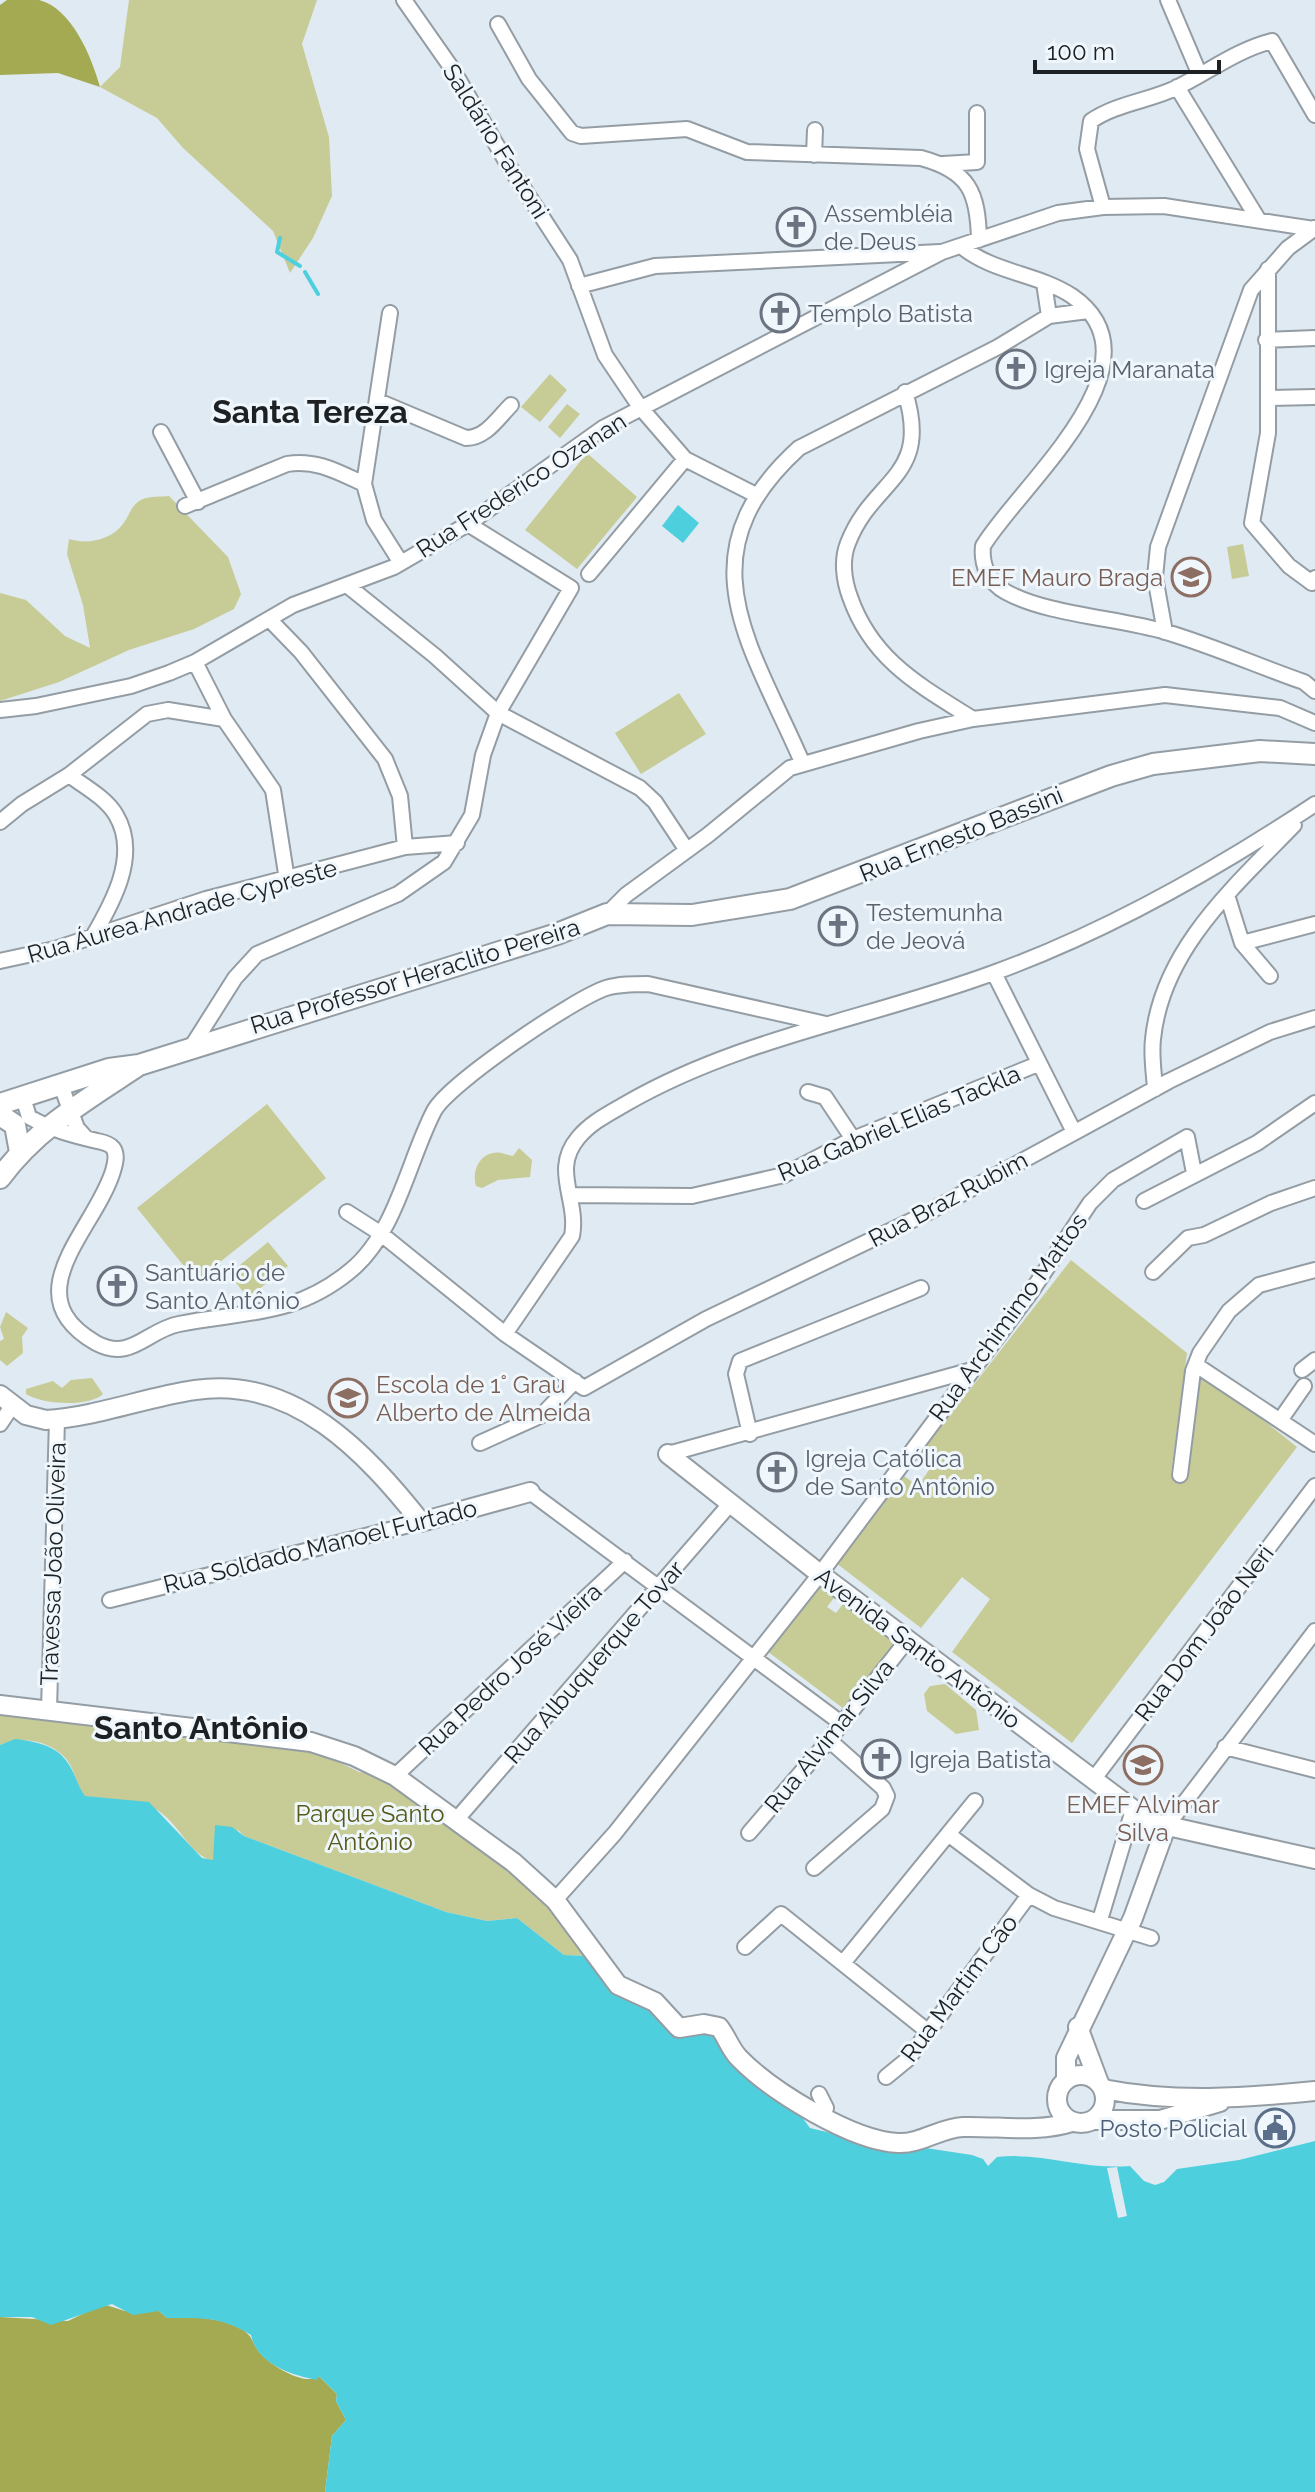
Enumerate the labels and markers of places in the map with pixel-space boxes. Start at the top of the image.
place label: Assembléia de Deus [824,199,953,256]
church icon: Assembléia de Deus [775,206,817,248]
church icon: Templo Batista [759,292,801,334]
place label: Templo Batista [808,299,973,328]
church icon: Igreja Maranata [995,348,1037,390]
place label: Igreja Maranata [1044,355,1215,384]
school or university icon: EMEF Mauro Braga [1170,556,1212,598]
place label: EMEF Mauro Braga [951,563,1163,592]
place label: Testemunha de Jeová [866,898,1003,955]
church icon: Testemunha de Jeová [817,905,859,947]
place label: Santuário de Santo Antônio [145,1258,300,1315]
church icon: Santuário de Santo Antônio [96,1265,138,1307]
place label: Escola de 1˚ Grau Alberto de Almeida [376,1370,591,1427]
school or university icon: Escola de 1˚ Grau Alberto de Almeida [327,1377,369,1419]
place label: Igreja Católica de Santo Antônio [805,1444,995,1501]
church icon: Igreja Católica de Santo Antônio [756,1451,798,1493]
church icon: Igreja Batista [860,1738,902,1780]
school or university icon: EMEF Alvimar Silva [1122,1744,1164,1786]
place label: Igreja Batista [909,1745,1051,1774]
place label: EMEF Alvimar Silva [1066,1790,1220,1847]
public building icon: Posto Policial [1254,2107,1296,2149]
place label: Posto Policial [1099,2114,1247,2143]

